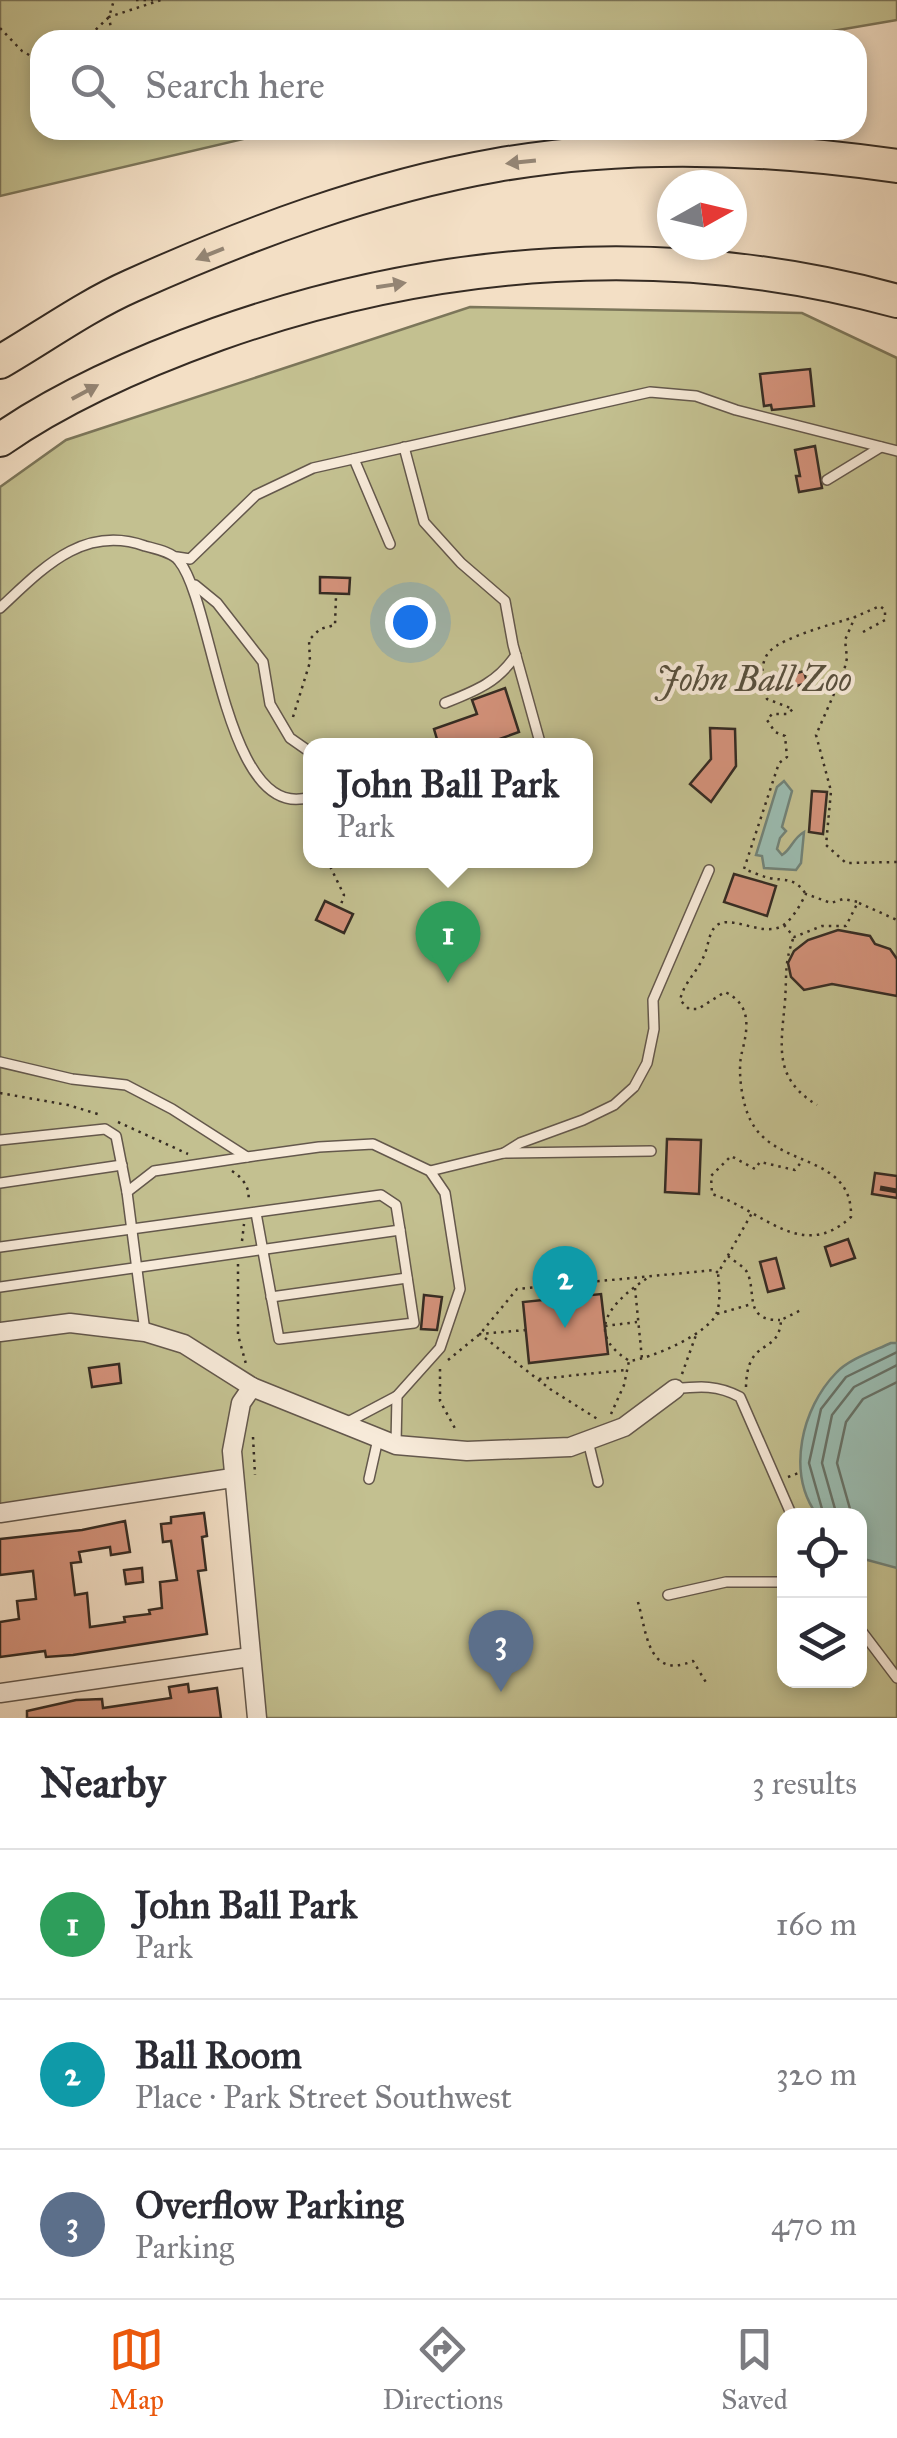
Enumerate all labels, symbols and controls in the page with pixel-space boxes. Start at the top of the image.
search box [30,30,867,140]
icon: search [65,58,120,113]
text: Search here [145,62,325,108]
one-way arrow [504,154,536,170]
north arrow [657,170,747,260]
one-way arrow [195,246,225,262]
one-way arrow [375,277,407,292]
one-way arrow [70,384,99,401]
your location [385,597,436,648]
park label: John Ball Zoo [654,658,852,701]
popup [303,738,593,868]
text: John Ball Park [337,761,559,807]
text: Park [337,807,395,846]
pin: 1 [416,900,480,983]
pin: 2 [532,1246,598,1328]
map controls [777,1508,867,1688]
button: locate [777,1508,867,1598]
button: layers [777,1598,867,1688]
pin: 3 [468,1610,534,1692]
text: Nearby [40,1757,165,1809]
text: 3 results [752,1764,857,1803]
text: John Ball Park [135,1882,357,1928]
text: 1 [66,1905,79,1944]
text: 160 m [776,1905,857,1944]
text: Park [135,1928,193,1967]
text: Ball Room [135,2032,302,2078]
text: 2 [65,2055,80,2094]
text: 320 m [776,2055,857,2094]
text: Place · Park Street Southwest [135,2078,512,2117]
text: Overflow Parking [135,2182,403,2228]
text: 3 [66,2205,79,2244]
text: 470 m [771,2205,857,2244]
text: Parking [135,2228,234,2267]
tab: Map [109,2322,164,2417]
tab: Directions [382,2322,503,2417]
tab: Saved [721,2322,788,2417]

